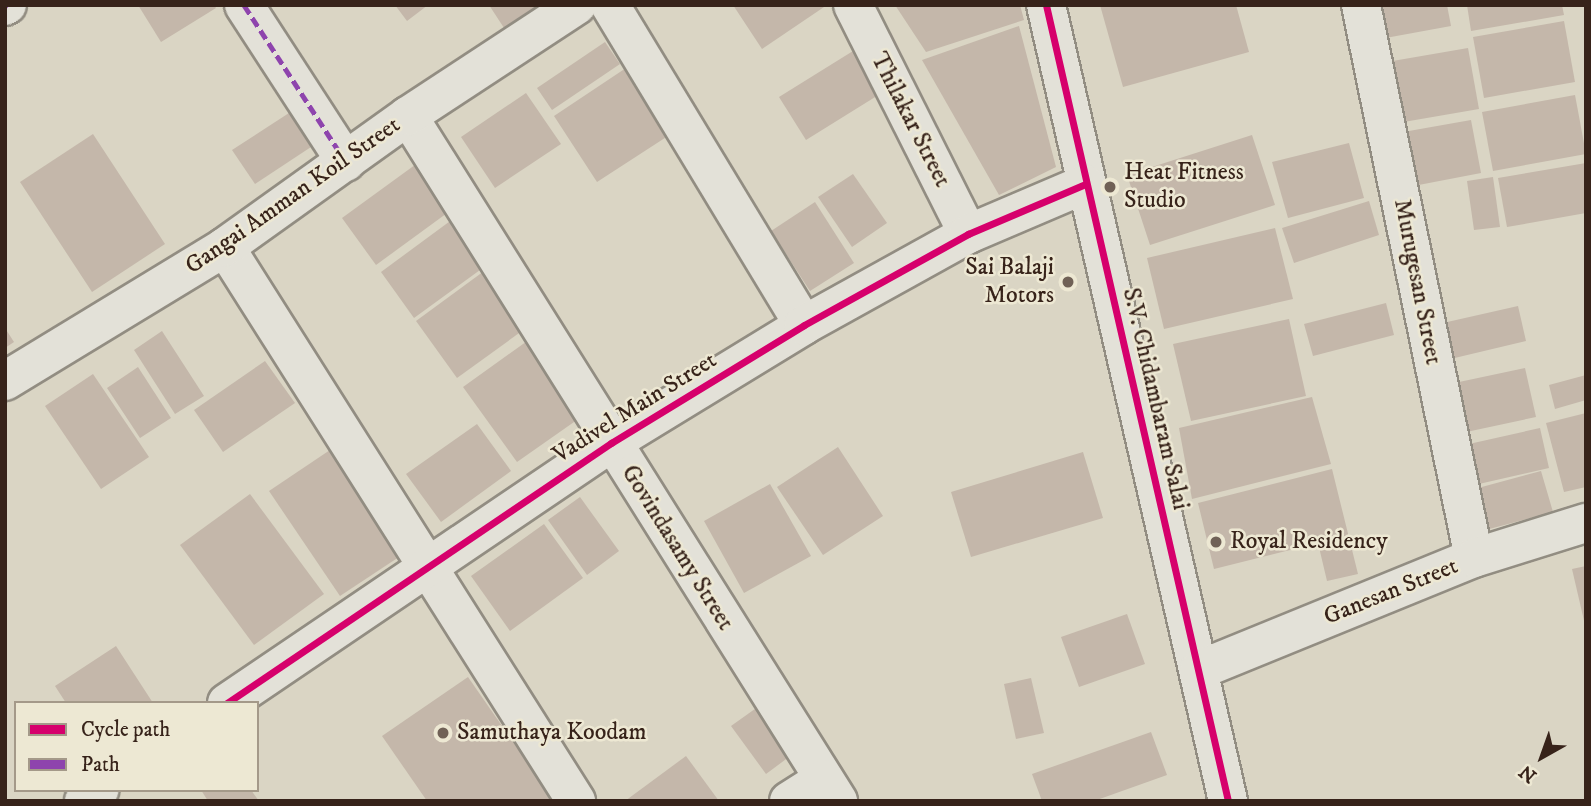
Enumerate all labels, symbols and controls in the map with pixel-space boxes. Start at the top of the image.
street label: Thilakar Street [864,48,956,192]
street label: Gangai Amman Koil Street [180,111,406,281]
place label: Heat Fitness Studio [1124,159,1244,215]
marker: Heat Fitness Studio [1102,179,1118,195]
street label: Murugesan Street [1387,197,1447,367]
place label: Sai Balaji Motors [965,254,1054,310]
marker: Sai Balaji Motors [1060,274,1076,290]
street label: S.V. Chidambaram Salai [1115,285,1195,513]
street label: Vadivel Main Street [548,346,722,470]
street label: Govindasamy Street [615,460,739,636]
place label: Royal Residency [1230,528,1388,556]
marker: Royal Residency [1208,534,1224,550]
street label: Ganesan Street [1320,552,1462,632]
legend [14,701,259,792]
text: Cycle path [81,717,170,743]
place label: Samuthaya Koodam [457,719,647,747]
north arrow [1507,722,1577,792]
marker: Samuthaya Koodam [435,725,451,741]
text: Path [81,752,120,778]
text: N [1515,760,1542,787]

